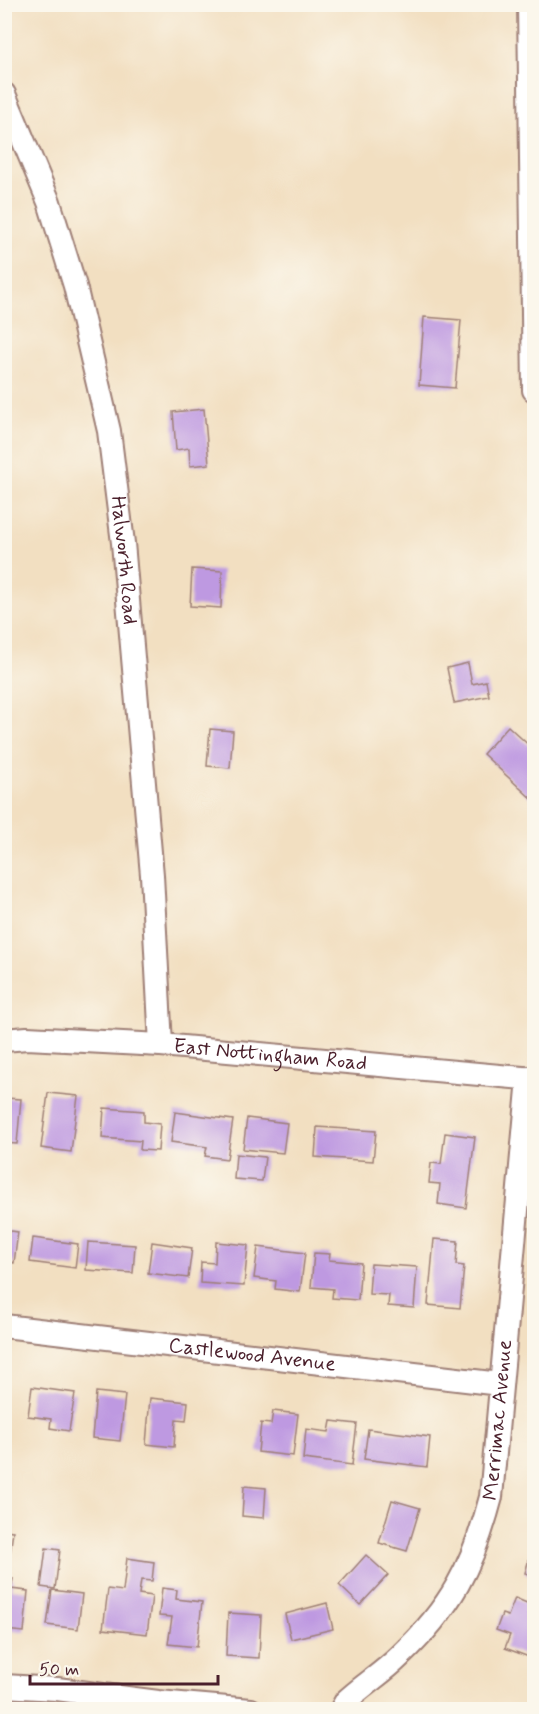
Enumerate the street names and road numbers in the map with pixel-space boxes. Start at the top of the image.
street label: Halworth Road [103,494,144,626]
street label: East Nottingham Road [172,1032,368,1078]
street label: Castlewood Avenue [167,1331,337,1379]
street label: Merrimac Avenue [477,1338,519,1502]

